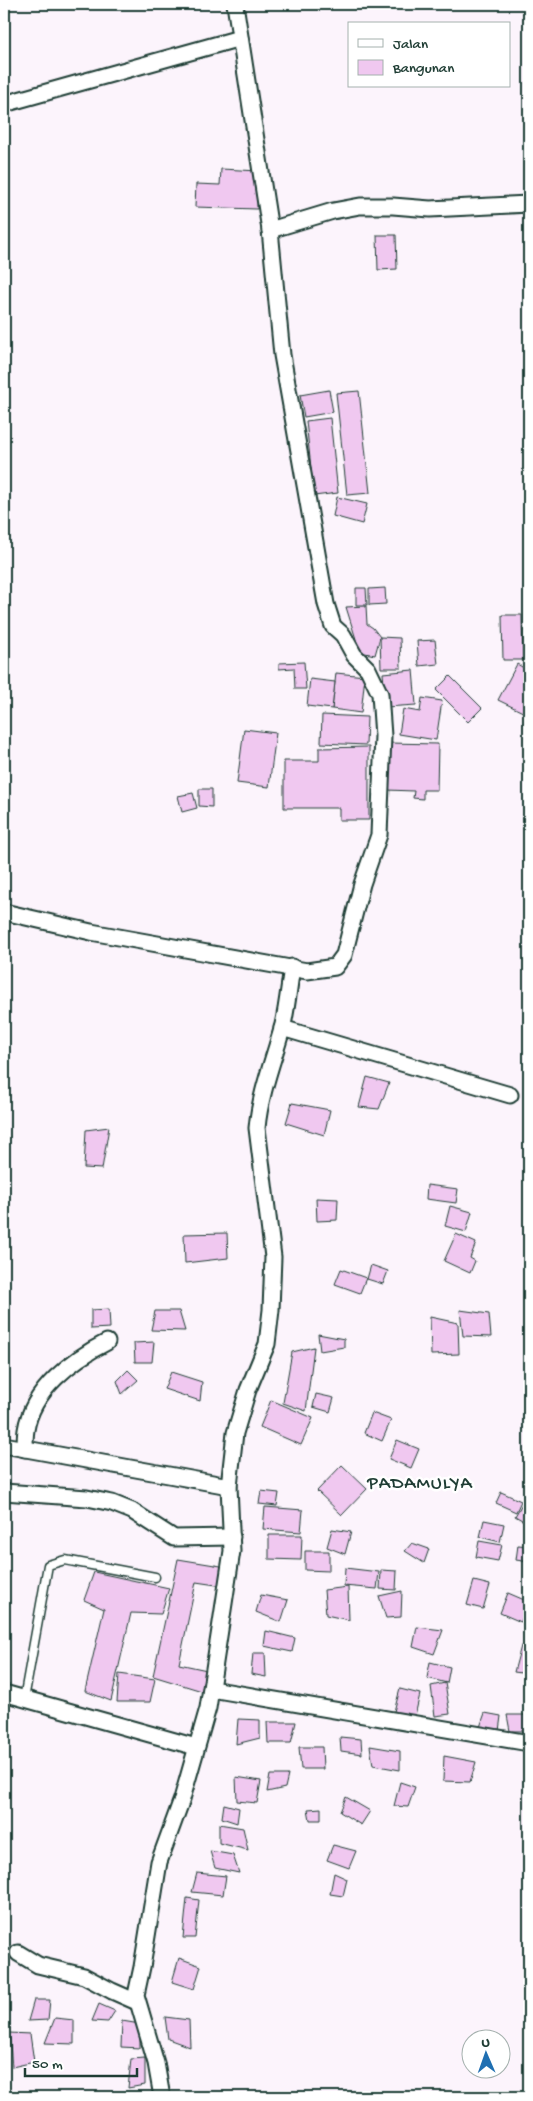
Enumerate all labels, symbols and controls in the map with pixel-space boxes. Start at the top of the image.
legend [348,22,510,88]
text: Jalan [393,36,428,54]
text: Bangunan [392,60,454,78]
district label: PADAMULYA [366,1473,473,1496]
north arrow [460,2028,510,2078]
text: U [481,2035,490,2052]
scale bar [25,2046,138,2078]
text: 50 m [32,2056,63,2074]

